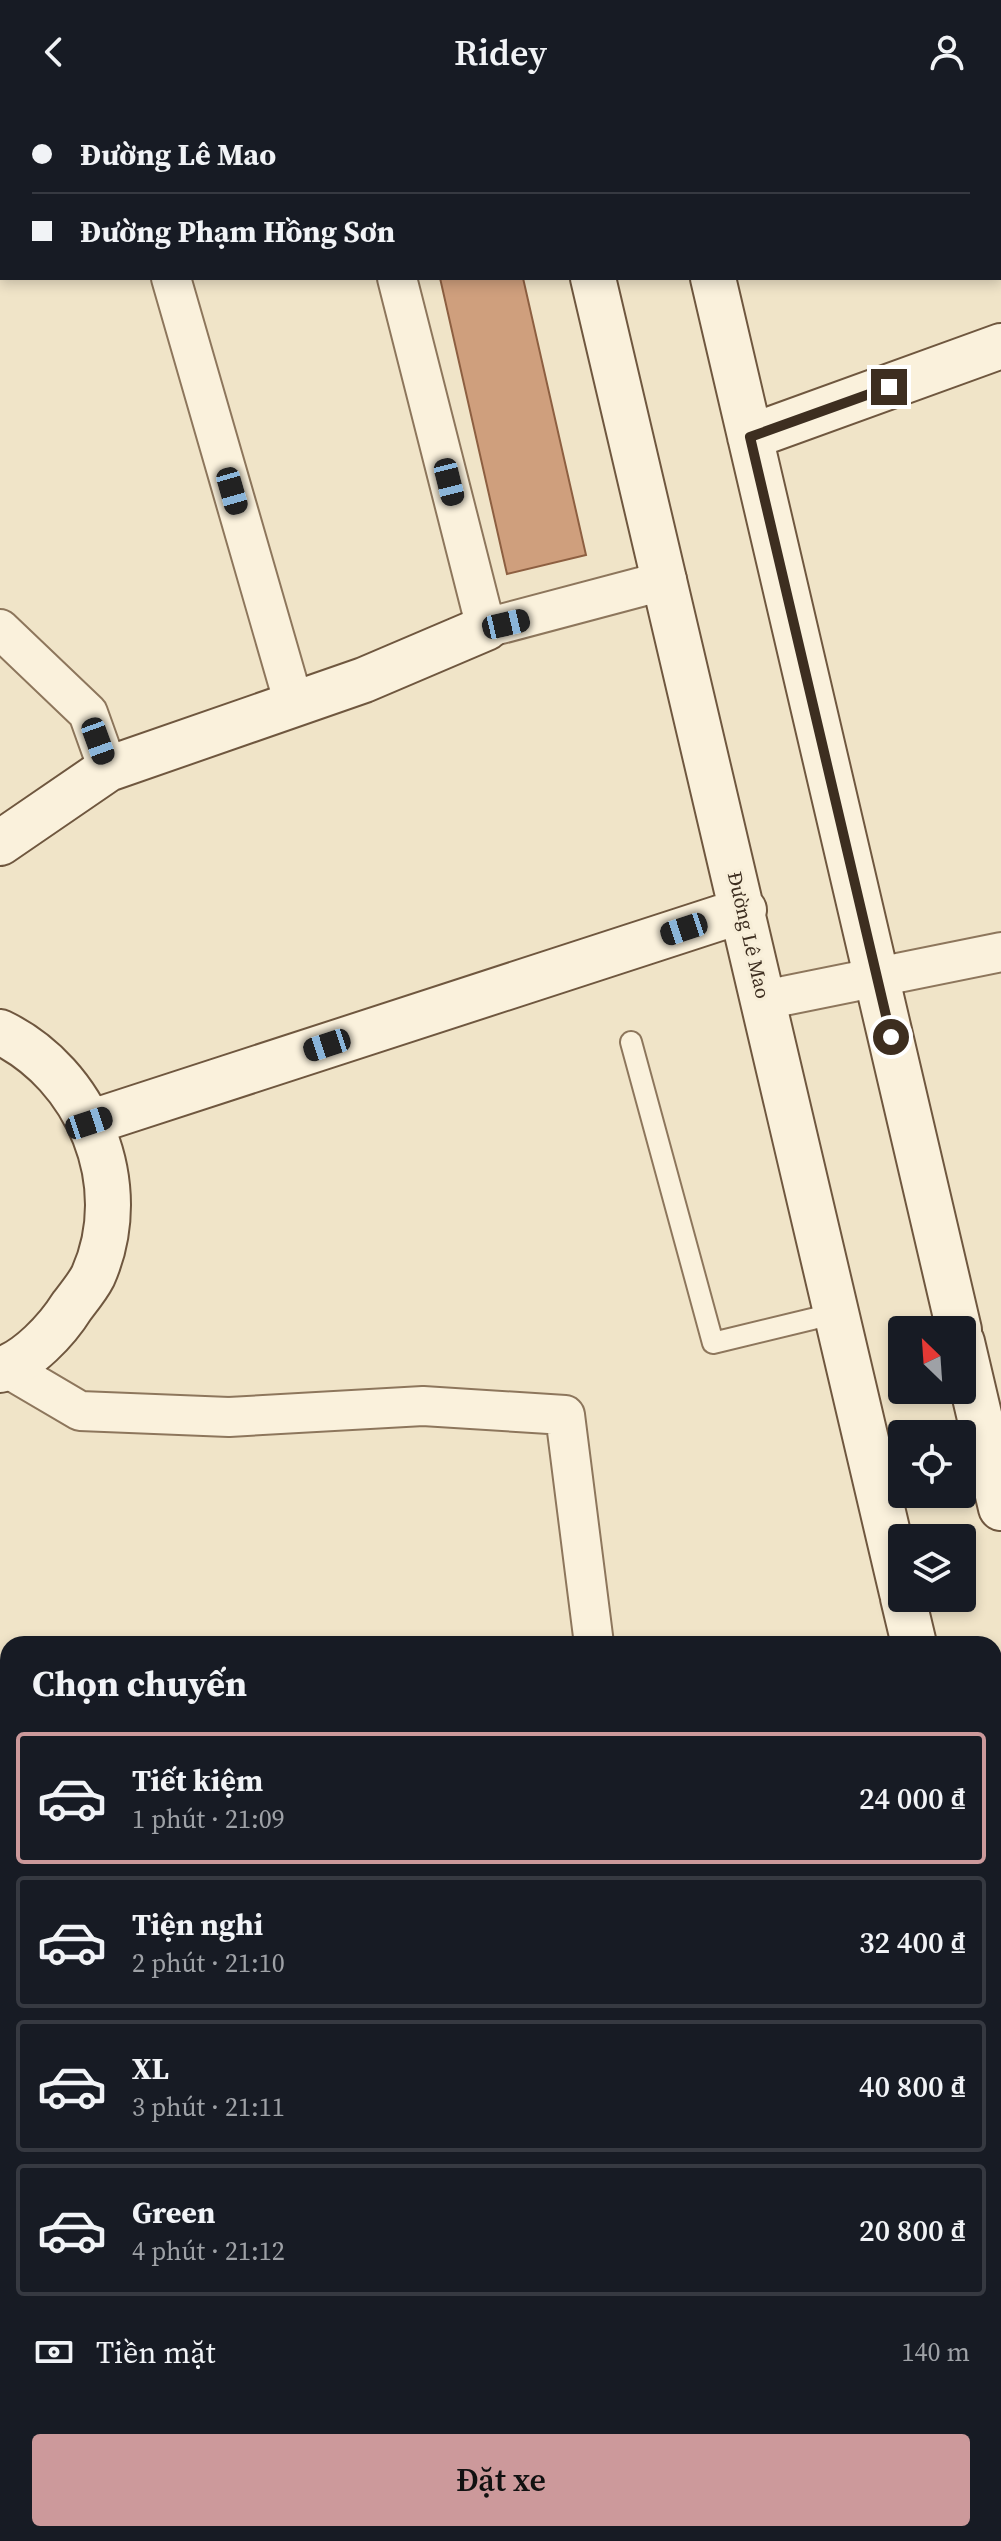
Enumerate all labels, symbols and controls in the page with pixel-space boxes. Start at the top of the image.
text: Ridey [454,28,547,77]
icon: back [32,30,76,74]
icon: person [925,30,969,74]
text: Đường Lê Mao [80,134,276,175]
text: Đường Phạm Hồng Sơn [80,211,395,252]
route end [871,369,907,405]
car [432,456,466,508]
car [214,465,250,517]
car [480,607,532,641]
car [79,714,117,768]
street label: Đường Lê Mao [721,869,777,1001]
car [657,910,711,948]
route start [873,1019,909,1055]
car [300,1026,354,1064]
car [62,1104,116,1142]
north arrow [888,1316,976,1404]
map controls [888,1316,976,1612]
button: locate [888,1420,976,1508]
button: layers [888,1524,976,1612]
text: Chọn chuyến [32,1659,247,1708]
text: Tiết kiệm [132,1760,263,1801]
icon: car [36,1762,108,1834]
text: 24 000 ₫ [859,1778,966,1819]
text: 1 phút · 21:09 [132,1801,285,1837]
text: Tiện nghi [132,1904,263,1945]
icon: car [36,1906,108,1978]
text: 32 400 ₫ [859,1922,966,1963]
text: 2 phút · 21:10 [132,1945,285,1981]
text: XL [132,2048,169,2089]
icon: car [36,2050,108,2122]
text: 40 800 ₫ [859,2066,966,2107]
text: 3 phút · 21:11 [132,2089,285,2125]
text: Green [132,2192,215,2233]
icon: car [36,2194,108,2266]
text: 20 800 ₫ [859,2210,966,2251]
text: 4 phút · 21:12 [132,2233,285,2269]
icon: cash [32,2330,76,2374]
text: Tiền mặt [96,2332,216,2373]
text: 140 m [902,2334,970,2370]
button: Đặt xe [32,2434,970,2526]

